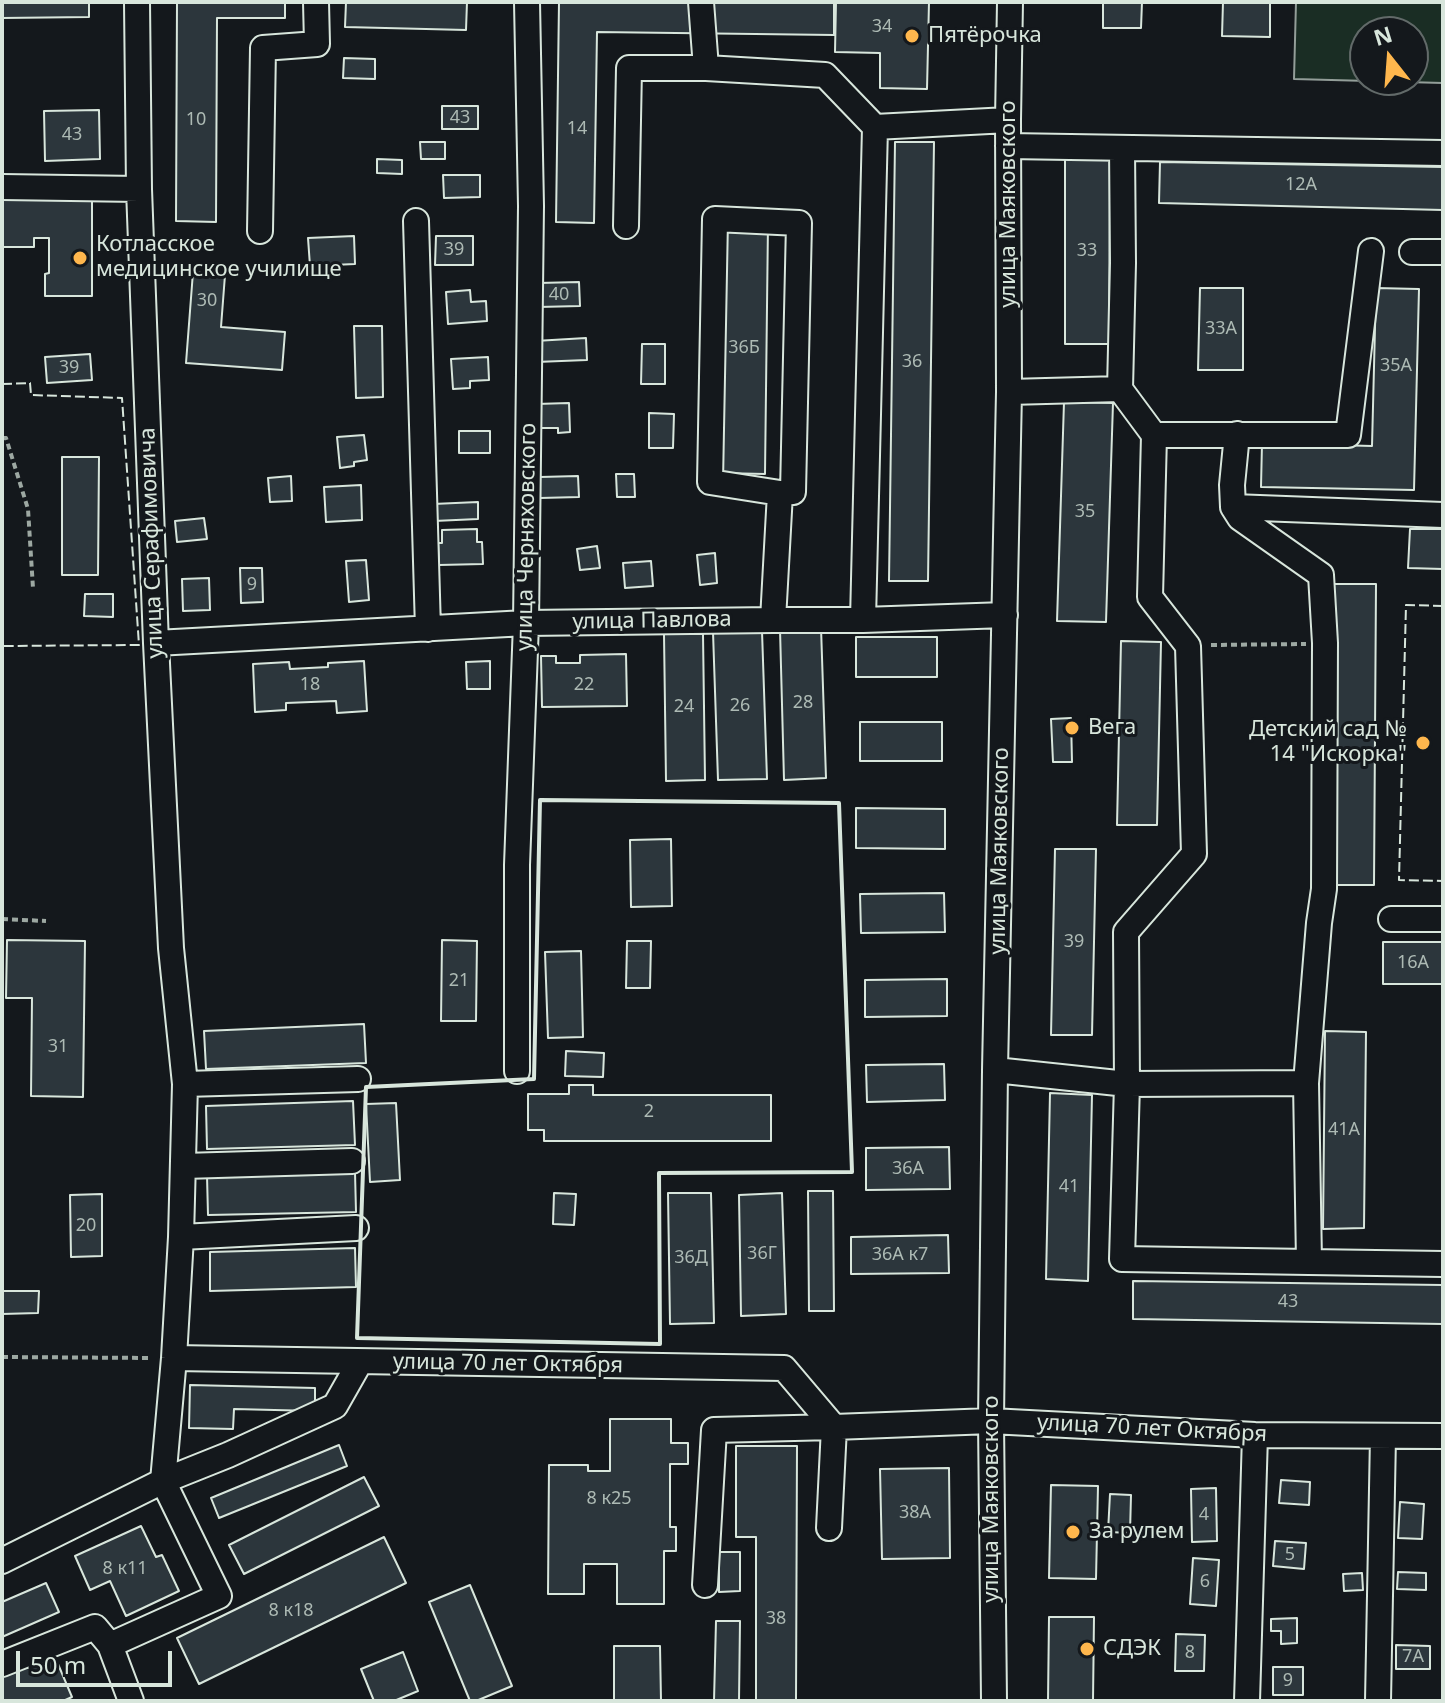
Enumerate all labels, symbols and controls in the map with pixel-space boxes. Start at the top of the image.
house number: 34 [872,16,892,38]
north arrow [1349,16,1429,96]
text: N [1370,18,1396,52]
place label: Пятёрочка [928,23,1042,49]
marker: Пятёрочка [903,27,921,45]
street label: улица Маяковского [996,100,1022,308]
house number: 43 [450,107,470,129]
house number: 10 [186,109,206,131]
house number: 14 [567,118,587,140]
house number: 43 [62,124,82,146]
house number: 12А [1285,174,1317,196]
place label: Котласское медицинское училище [96,232,342,284]
house number: 39 [444,239,464,261]
house number: 33 [1077,240,1097,262]
marker: Котласское медицинское училище [71,249,89,267]
house number: 40 [549,284,569,306]
house number: 30 [197,290,217,312]
house number: 33А [1205,318,1237,340]
house number: 36Б [728,337,760,359]
house number: 36 [902,351,922,373]
house number: 35А [1380,355,1412,377]
house number: 39 [59,357,79,379]
street label: улица Черняховского [512,423,542,651]
street label: улица Серафимовича [135,427,169,659]
house number: 35 [1075,501,1095,523]
house number: 9 [247,574,257,596]
street label: улица Павлова [572,606,732,636]
house number: 18 [300,674,320,696]
house number: 22 [574,674,594,696]
house number: 28 [793,692,813,714]
house number: 26 [730,695,750,717]
house number: 24 [674,696,694,718]
place label: Вега [1088,715,1136,741]
place label: Детский сад № 14 "Искорка" [1249,717,1407,768]
marker: Вега [1063,719,1081,737]
marker: Детский сад № 14 "Искорка" [1414,734,1432,752]
street label: улица Маяковского [985,747,1015,955]
house number: 39 [1064,931,1084,953]
house number: 16А [1397,952,1429,974]
house number: 21 [449,970,469,992]
house number: 31 [48,1036,68,1058]
house number: 2 [644,1101,654,1123]
house number: 41А [1328,1119,1360,1141]
house number: 36А [892,1158,924,1180]
house number: 41 [1059,1176,1079,1198]
house number: 20 [76,1215,96,1237]
house number: 36Г [747,1243,777,1265]
house number: 36А к7 [872,1244,928,1266]
house number: 36Д [674,1247,708,1269]
house number: 43 [1278,1291,1298,1313]
street label: улица 70 лет Октября [393,1349,623,1379]
street label: улица Маяковского [979,1395,1005,1603]
street label: улица 70 лет Октября [1036,1410,1268,1448]
house number: 8 к25 [586,1488,632,1510]
house number: 38А [899,1502,931,1524]
house number: 4 [1199,1504,1209,1526]
place label: За рулем [1089,1519,1184,1545]
marker: За рулем [1064,1523,1082,1541]
house number: 5 [1285,1544,1295,1566]
house number: 8 к11 [102,1558,148,1580]
house number: 6 [1200,1571,1210,1593]
house number: 8 к18 [268,1600,314,1622]
house number: 38 [766,1608,786,1630]
scale bar [20,1635,176,1685]
place label: СДЭК [1103,1636,1161,1662]
marker: СДЭК [1078,1640,1096,1658]
house number: 8 [1185,1642,1195,1664]
house number: 7А [1402,1646,1424,1668]
text: 50 m [30,1648,86,1681]
house number: 9 [1283,1670,1293,1692]

